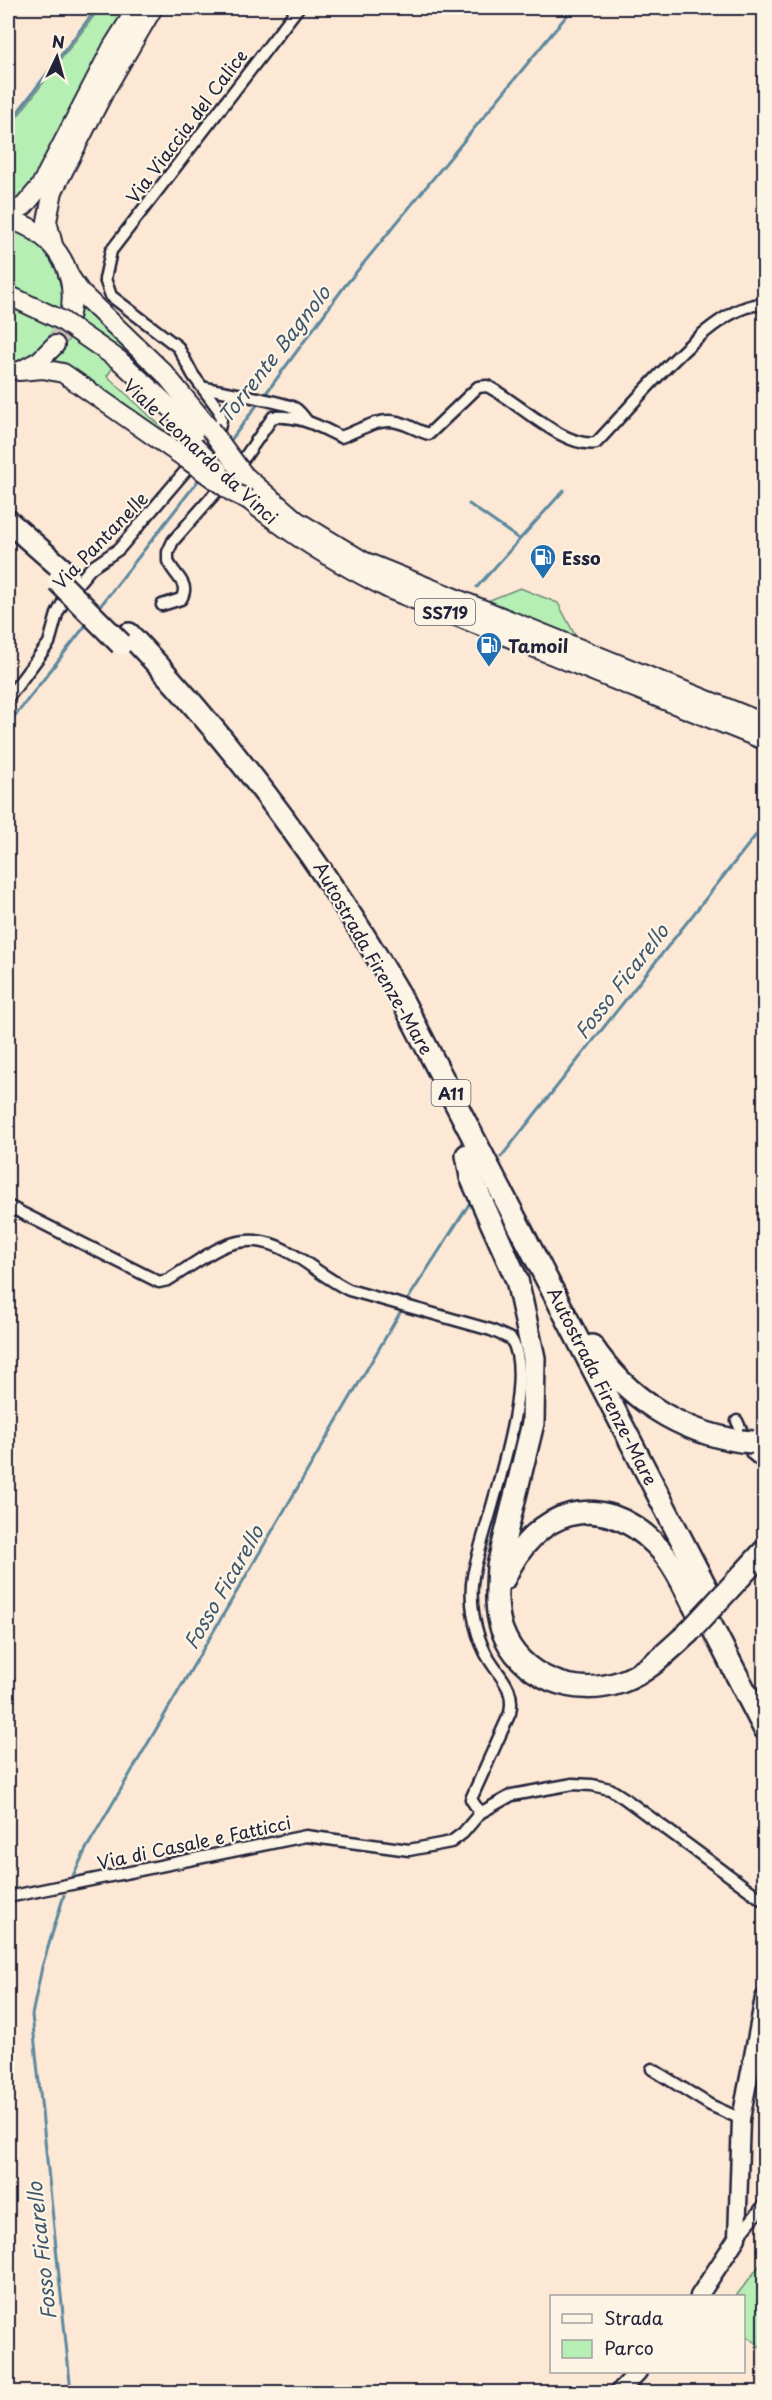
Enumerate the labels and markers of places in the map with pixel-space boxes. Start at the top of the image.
fuel station icon: Esso [528,542,558,580]
place label: Esso [562,544,601,571]
fuel station icon: Tamoil [474,630,504,668]
place label: Tamoil [508,632,568,659]

